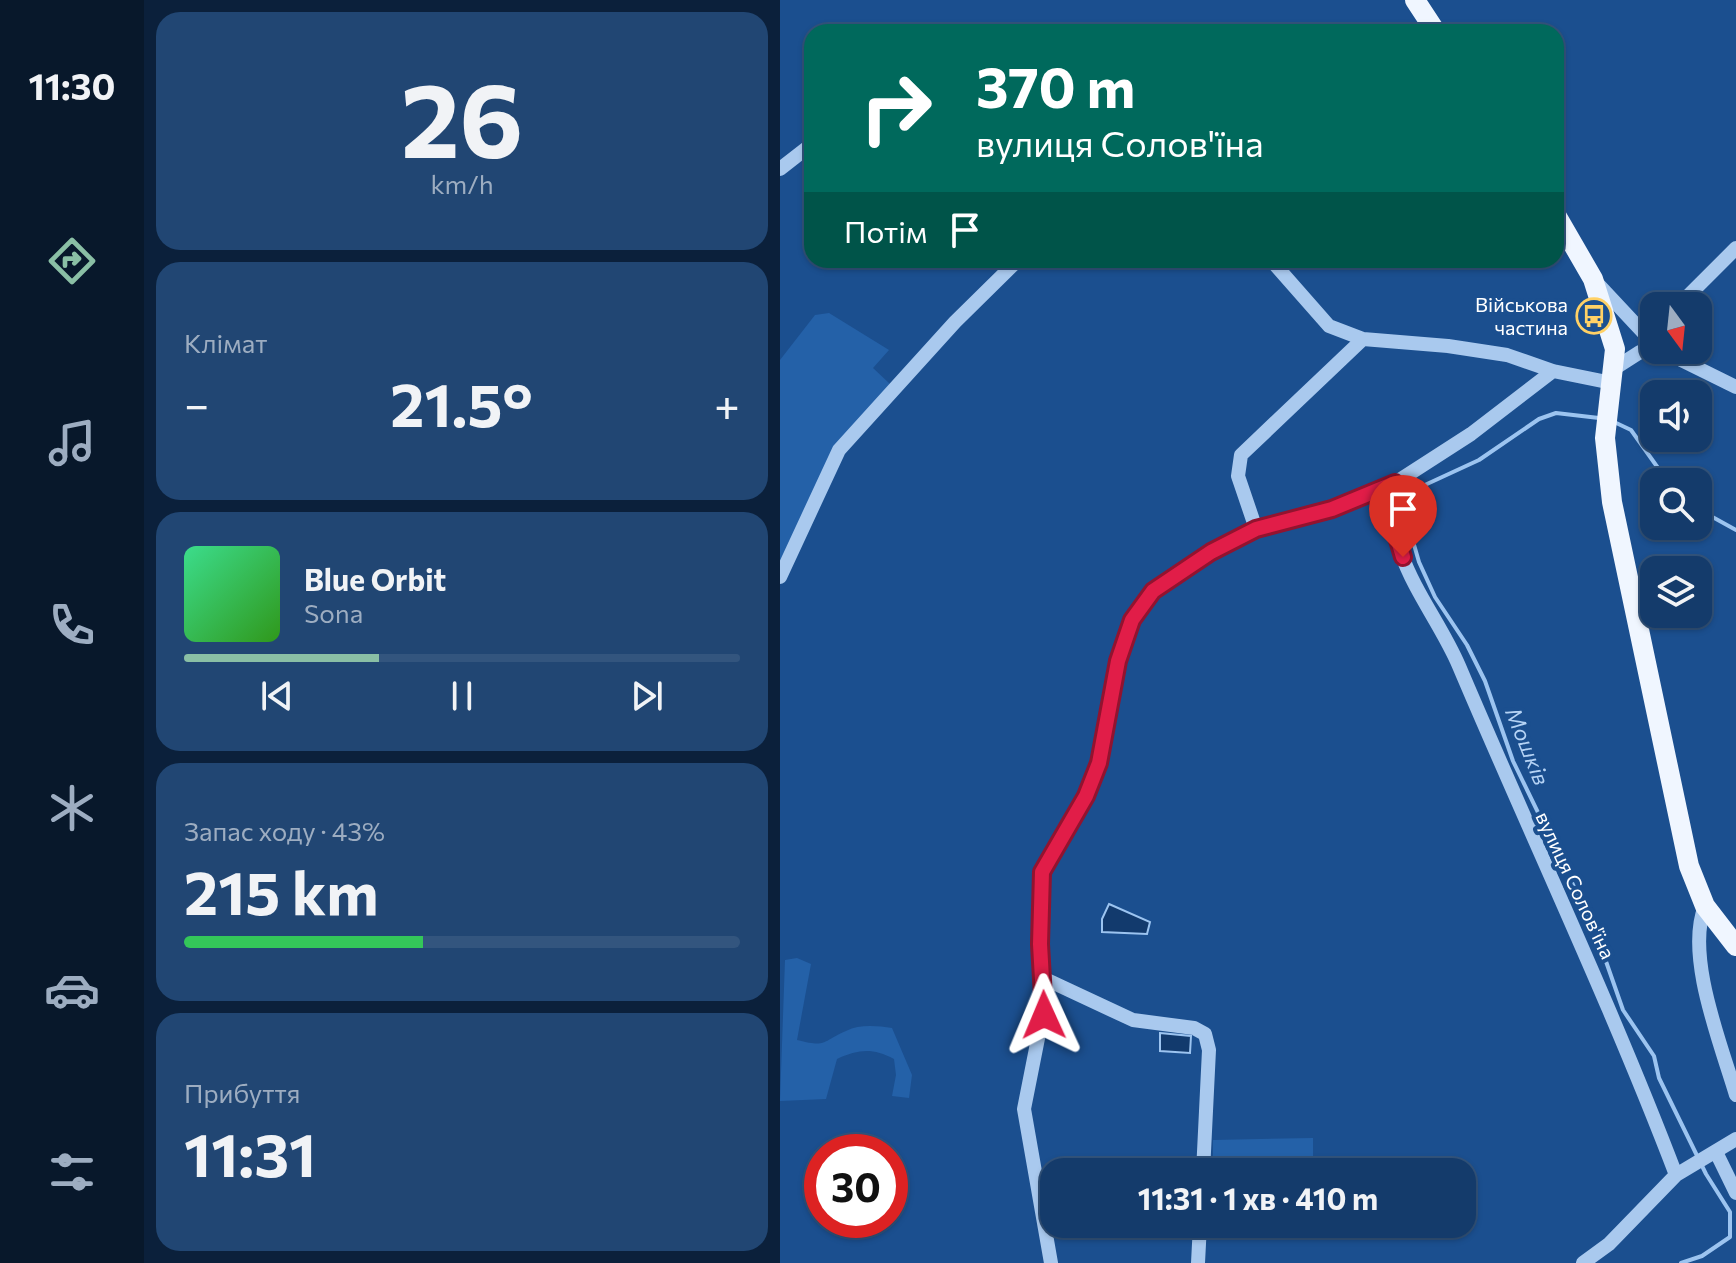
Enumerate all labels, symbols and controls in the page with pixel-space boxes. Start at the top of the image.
text: 370 m [976,51,1135,120]
text: 26 [401,52,523,179]
icon: right [844,56,948,160]
text: 11:30 [29,63,116,107]
text: вулиця Солов'їна [976,120,1264,164]
text: km/h [430,168,494,199]
icon: arrive [943,208,987,252]
text: Потім [844,212,927,249]
icon: directions [44,233,100,289]
place label: Військова частина [1475,292,1568,339]
north arrow [1640,292,1712,364]
map controls [1640,292,1712,628]
bus stop icon: Військова частина [1575,297,1613,335]
text: Клімат [184,327,267,358]
text: 21.5° [390,366,533,439]
text: − [184,376,209,430]
text: + [714,376,740,430]
button: sound [1640,380,1712,452]
icon: music [44,415,100,471]
button: search [1640,468,1712,540]
pin [1369,475,1437,557]
icon: arrive [1381,487,1425,531]
button: layers [1640,556,1712,628]
text: Blue Orbit [304,560,446,597]
icon: phone [44,597,100,653]
text: Sona [304,597,363,628]
icon: previous [255,674,299,718]
icon: pause [440,674,484,718]
icon: next [625,674,669,718]
water label: Мошків [1500,703,1556,789]
icon: climate [44,780,100,836]
street label: вулиця Солов'їна [1531,808,1621,962]
text: Запас ходу · 43% [184,815,385,846]
text: 215 km [184,854,379,927]
icon: car [44,962,100,1018]
position arrow [1002,973,1086,1057]
text: Прибуття [184,1077,300,1108]
text: 11:31 [184,1116,316,1189]
speed limit sign: 30 [804,1134,908,1238]
icon: filters [44,1144,100,1200]
text: 11:31 · 1 хв · 410 m [1138,1179,1378,1216]

